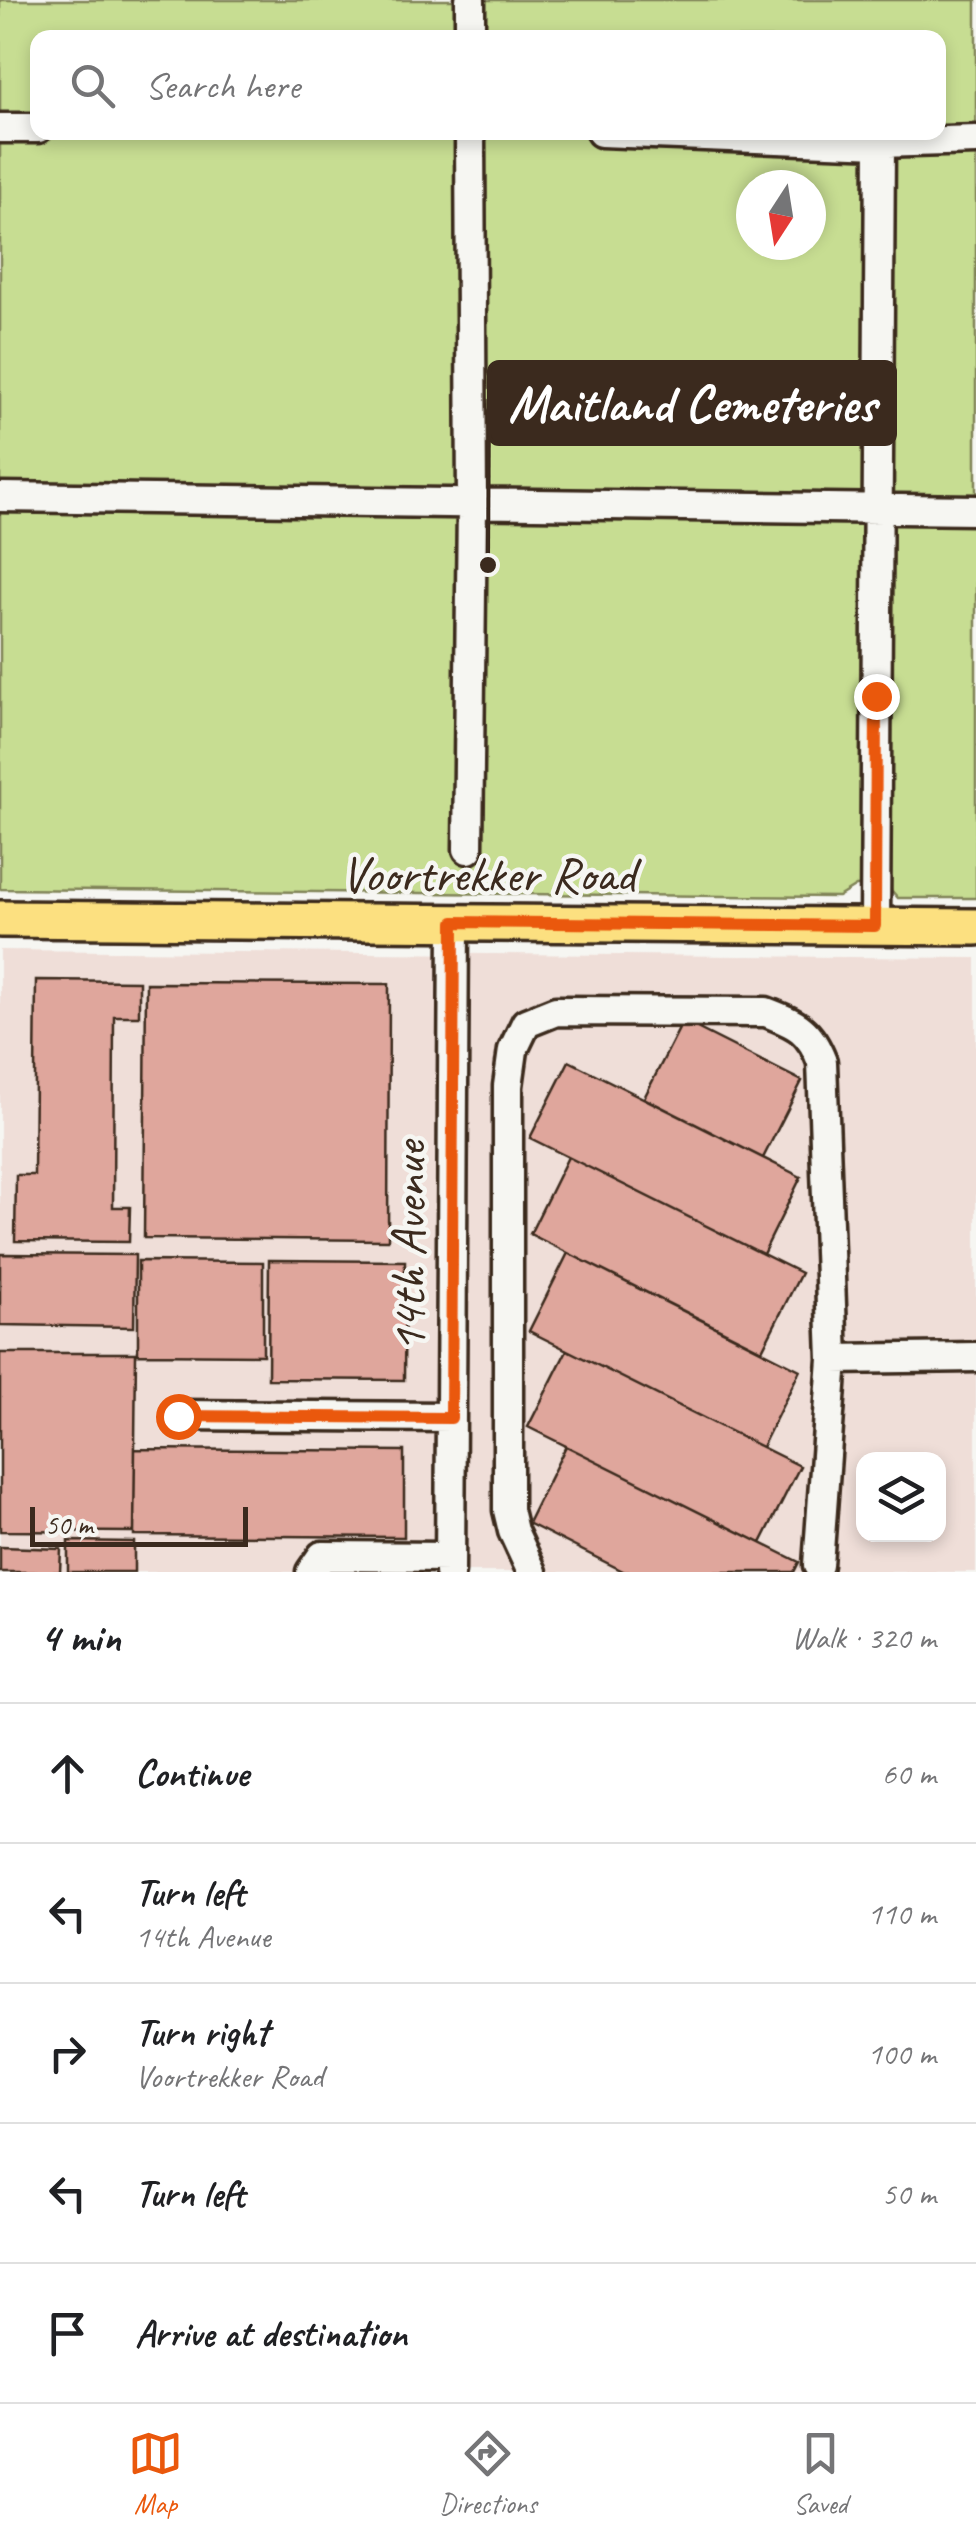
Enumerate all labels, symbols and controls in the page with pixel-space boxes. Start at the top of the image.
search box [30,30,946,140]
icon: search [65,58,120,113]
text: Search here [145,62,300,109]
north arrow [736,170,826,260]
callout: Maitland Cemeteries [489,362,895,444]
text: Maitland Cemeteries [508,371,881,437]
route end [854,674,900,720]
street label: Voortrekker Road [341,843,642,906]
street label: 14th Avenue [377,1139,440,1353]
route start [156,1394,202,1440]
map controls [856,1452,946,1542]
button: layers [856,1452,946,1542]
scale bar [30,1502,248,1546]
text: 50 m [45,1507,93,1542]
text: 4 min [40,1611,120,1664]
text: Walk · 320 m [792,1617,936,1658]
icon: ahead [40,1746,95,1801]
text: Continue [135,1750,249,1797]
text: 60 m [882,1753,936,1794]
text: Turn left [135,1869,245,1916]
icon: left [40,1886,95,1941]
text: 110 m [867,1893,936,1934]
text: 14th Avenue [135,1916,270,1957]
text: Turn right [135,2009,269,2056]
icon: right [40,2026,95,2081]
text: 100 m [867,2033,936,2074]
text: Voortrekker Road [135,2056,323,2097]
icon: left [40,2166,95,2221]
text: Turn left [135,2170,245,2217]
text: 50 m [882,2173,936,2214]
icon: arrive [40,2306,95,2361]
text: Arrive at destination [135,2310,407,2357]
tab: Map [128,2426,183,2521]
tab: Directions [439,2426,537,2521]
tab: Saved [793,2426,848,2521]

